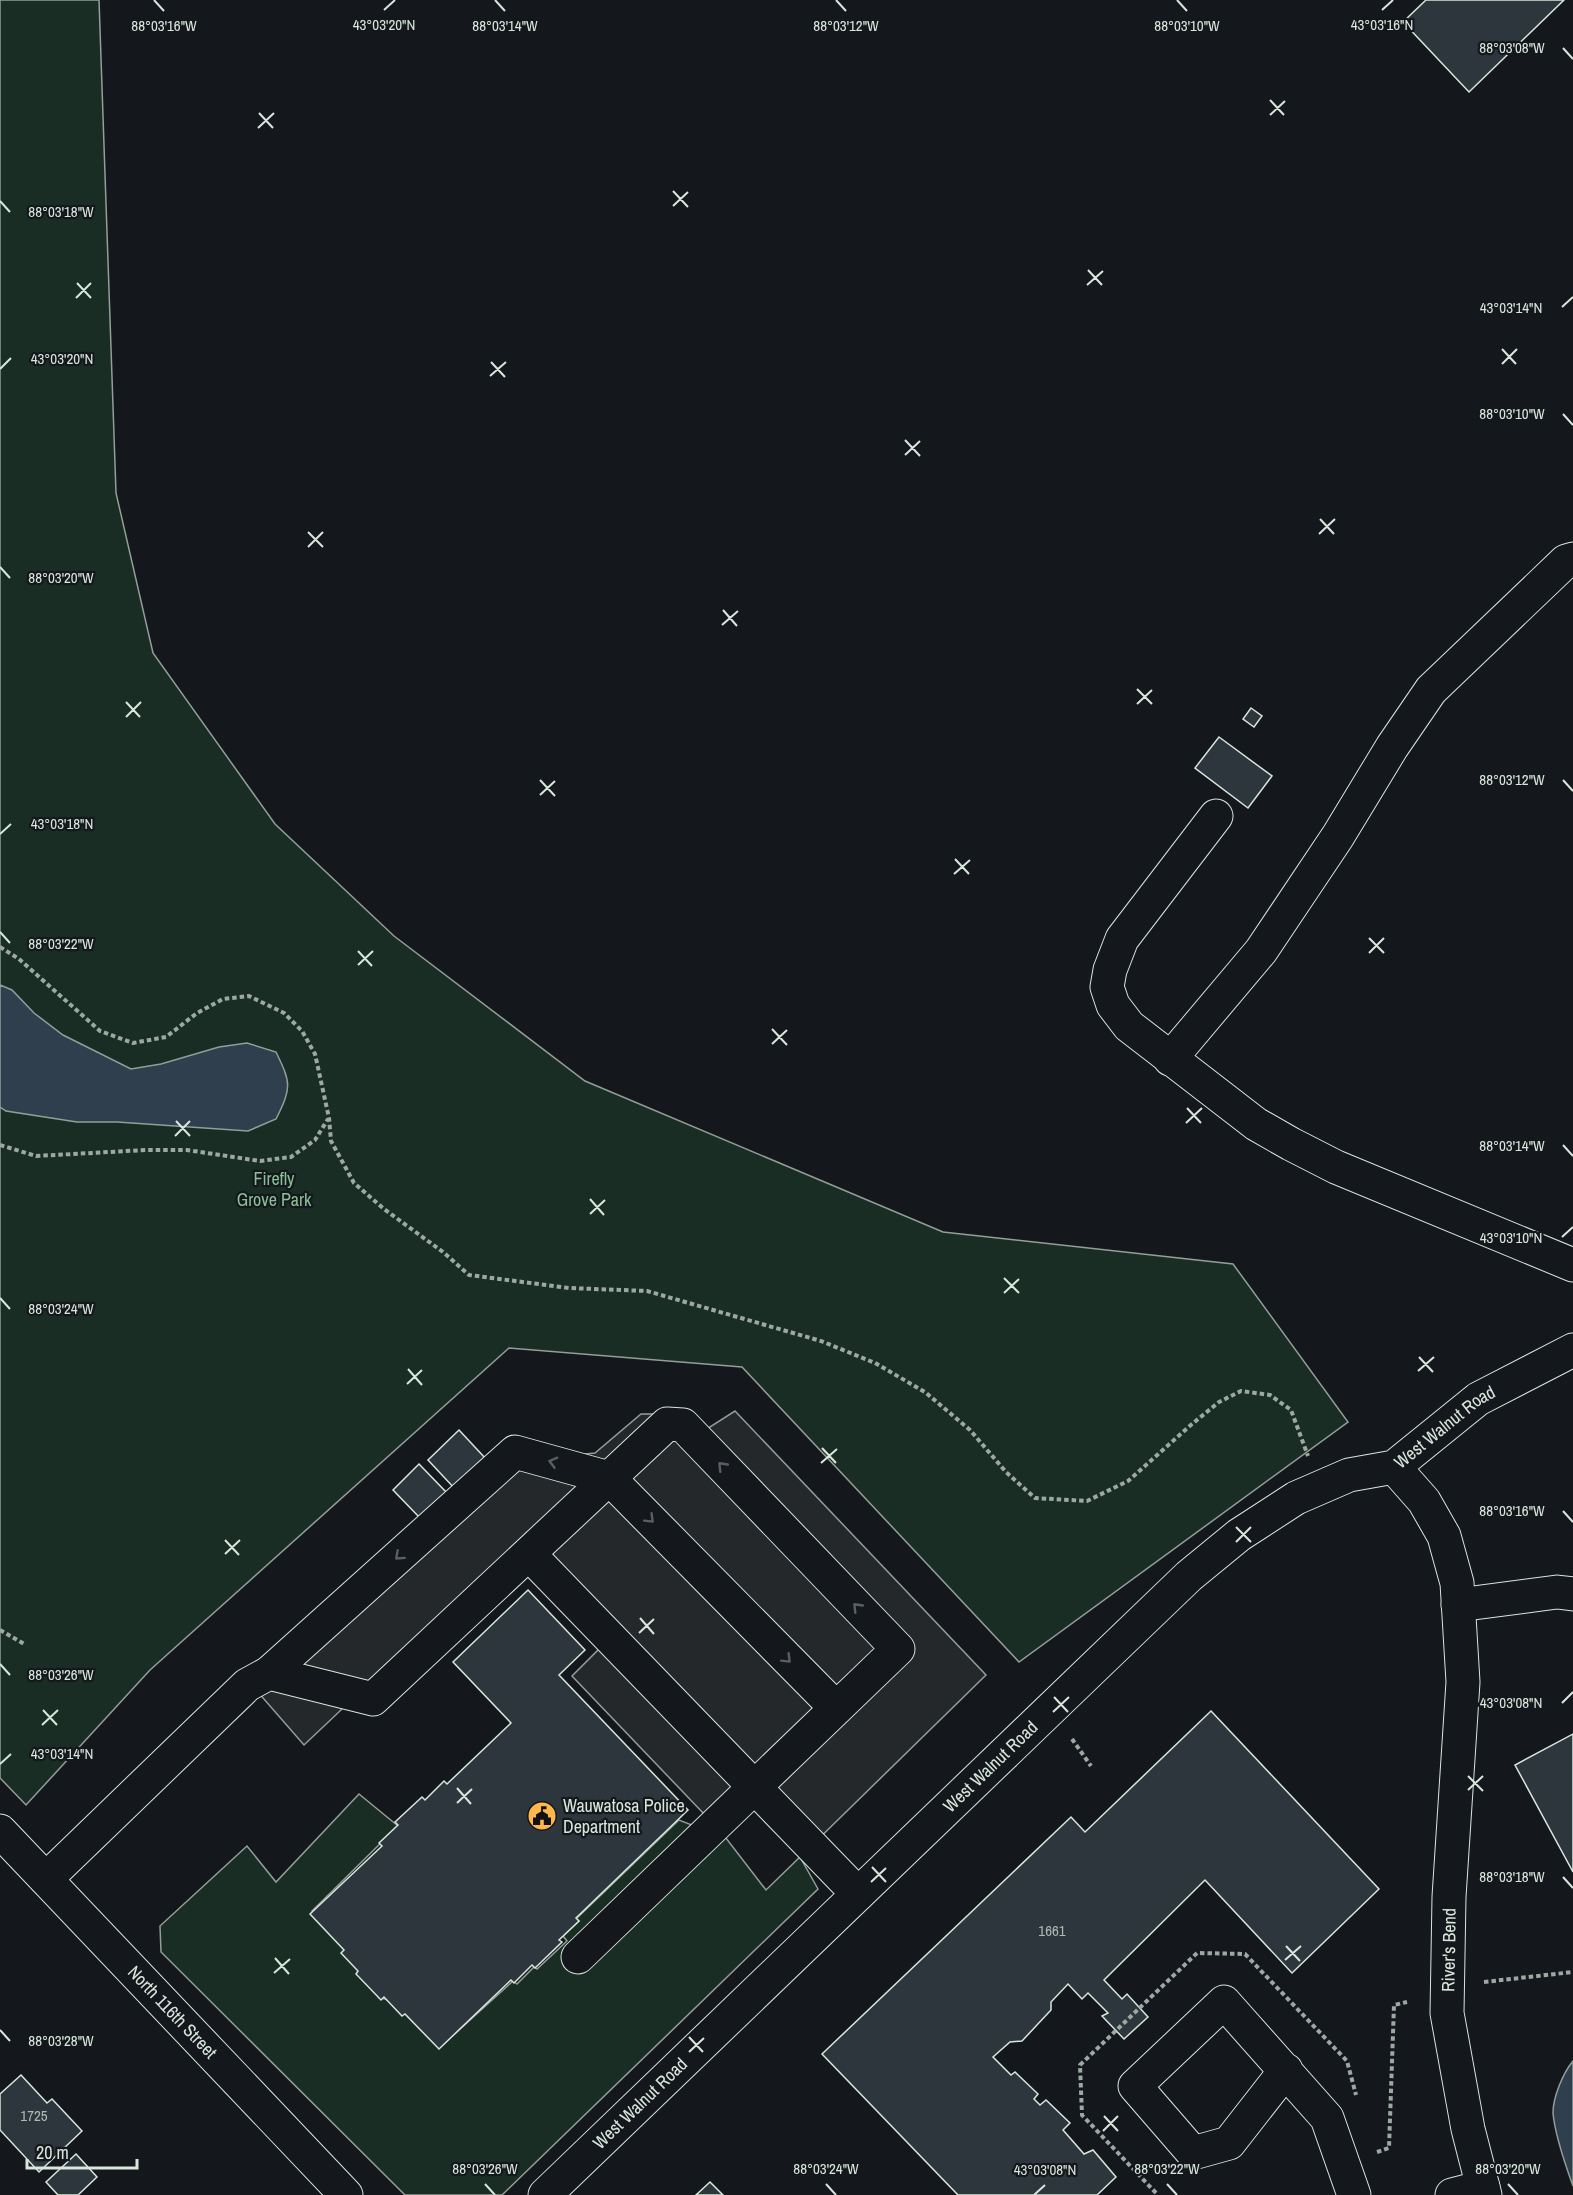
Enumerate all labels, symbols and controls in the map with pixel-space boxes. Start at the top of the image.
text: 43°03'20"N [353,14,415,35]
text: 43°03'16"N [1351,14,1413,35]
text: 88°03'16"W [131,15,197,36]
text: 88°03'14"W [472,15,538,36]
text: 88°03'12"W [813,15,879,36]
text: 88°03'10"W [1154,15,1220,36]
text: 88°03'08"W [1479,37,1545,58]
text: 88°03'18"W [28,201,94,222]
text: 43°03'14"N [1480,297,1542,318]
text: 43°03'20"N [31,348,93,369]
text: 88°03'10"W [1479,403,1545,424]
text: 88°03'20"W [28,567,94,588]
text: 88°03'12"W [1479,769,1545,790]
text: 43°03'18"N [31,813,93,834]
text: 88°03'22"W [28,933,94,954]
text: 88°03'14"W [1479,1135,1545,1156]
park label: Firefly Grove Park [237,1166,312,1212]
text: 43°03'10"N [1480,1227,1542,1248]
text: 88°03'24"W [28,1298,94,1319]
street label: West Walnut Road [1389,1379,1499,1474]
one-way arrow [548,1457,558,1470]
one-way arrow [718,1463,729,1473]
text: 88°03'16"W [1479,1500,1545,1521]
one-way arrow [643,1512,654,1523]
one-way arrow [395,1549,406,1560]
one-way arrow [854,1603,865,1614]
one-way arrow [780,1652,791,1662]
text: 88°03'26"W [28,1664,94,1685]
text: 43°03'08"N [1480,1692,1542,1713]
street label: West Walnut Road [937,1715,1043,1818]
text: 43°03'14"N [31,1743,93,1764]
place label: Wauwatosa Police Department [563,1793,685,1839]
public building icon: Wauwatosa Police Department [526,1800,558,1832]
text: 88°03'18"W [1479,1866,1545,1887]
street label: River's Bend [1435,1908,1462,1992]
house number: 1661 [1038,1920,1066,1941]
street label: North 116th Street [122,1960,223,2064]
text: 88°03'28"W [28,2030,94,2051]
street label: West Walnut Road [587,2052,693,2155]
house number: 1725 [20,2105,48,2126]
scale bar [27,2132,136,2170]
text: 20 m [36,2140,69,2165]
text: 88°03'26"W [452,2158,518,2179]
text: 88°03'24"W [793,2158,859,2179]
text: 88°03'22"W [1134,2158,1200,2179]
text: 88°03'20"W [1475,2158,1541,2179]
text: 43°03'08"N [1014,2159,1076,2180]

